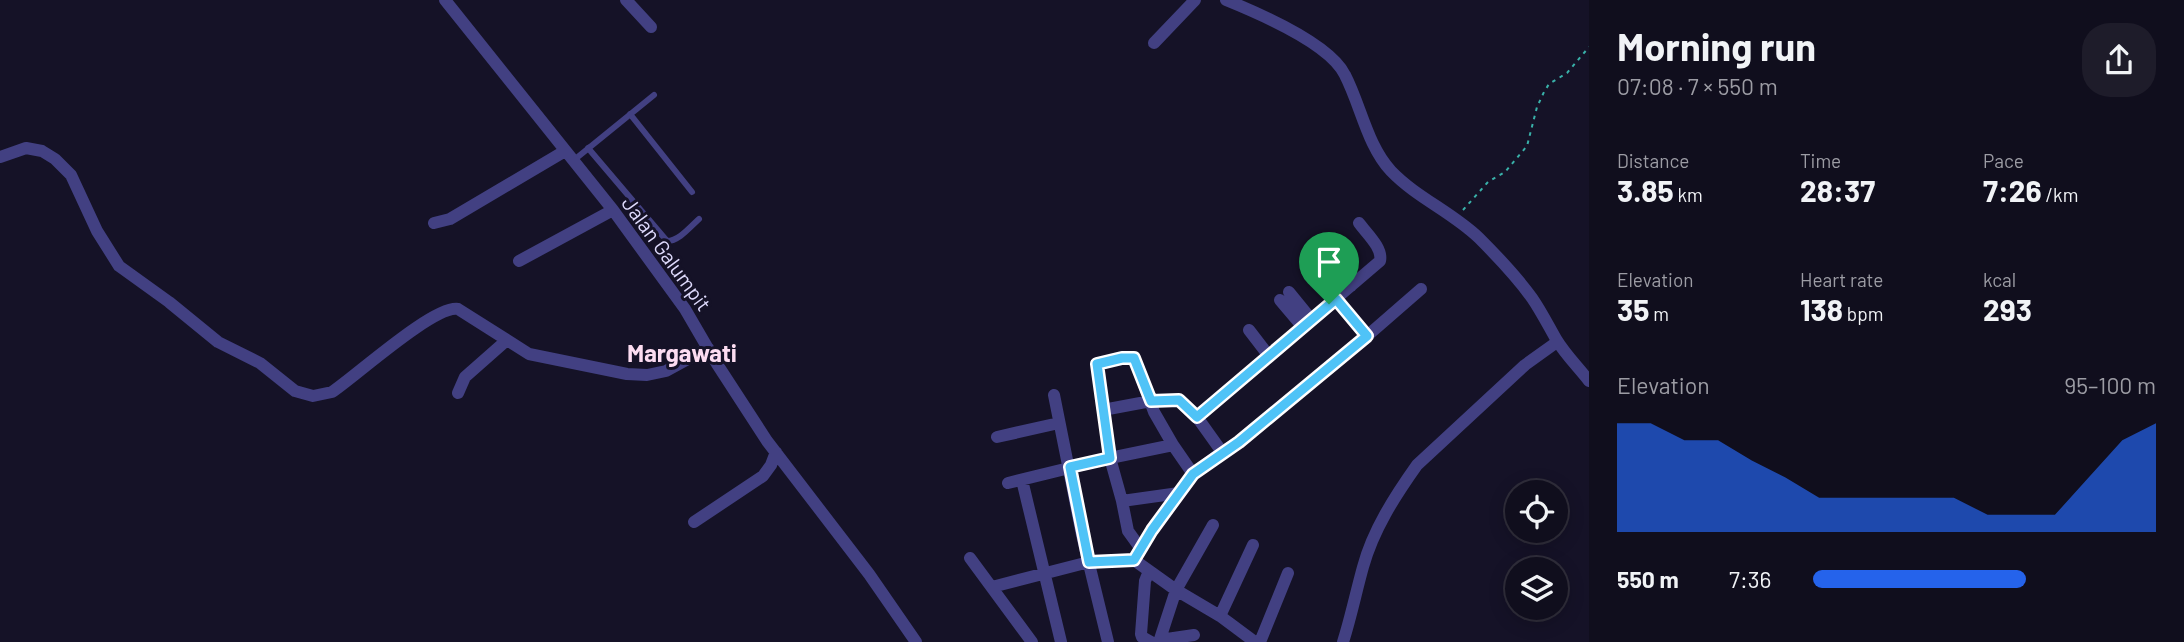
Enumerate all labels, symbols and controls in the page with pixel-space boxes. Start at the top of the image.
text: Morning run [1617,23,1816,69]
button: share [2082,23,2156,97]
text: 07:08 · 7 × 550 m [1617,72,1778,100]
text: Distance [1617,149,1689,172]
text: Time [1800,149,1841,172]
text: Pace [1983,149,2024,172]
text: 3.85 [1617,172,1674,208]
text: 28:37 [1800,172,1875,208]
text: 7:26 [1983,172,2042,208]
text: km [1674,183,1703,206]
text: /km [2042,183,2078,206]
street label: Jalan Galumpit [617,191,717,315]
pin [1299,232,1359,304]
icon: arrive [1310,243,1348,281]
text: Elevation [1617,268,1694,291]
text: Heart rate [1800,268,1883,291]
text: kcal [1983,268,2016,291]
text: 35 [1617,291,1649,327]
text: 138 [1800,291,1843,327]
text: 293 [1983,291,2032,327]
text: m [1649,302,1669,325]
text: bpm [1843,302,1883,325]
district label: Margawati [627,338,737,367]
text: Elevation [1617,371,1710,399]
text: 95–100 m [2064,371,2156,399]
map controls [1505,480,1568,620]
button: locate [1505,480,1568,543]
button: layers [1505,557,1568,620]
text: 550 m [1617,565,1679,593]
text: 7:36 [1729,565,1771,593]

